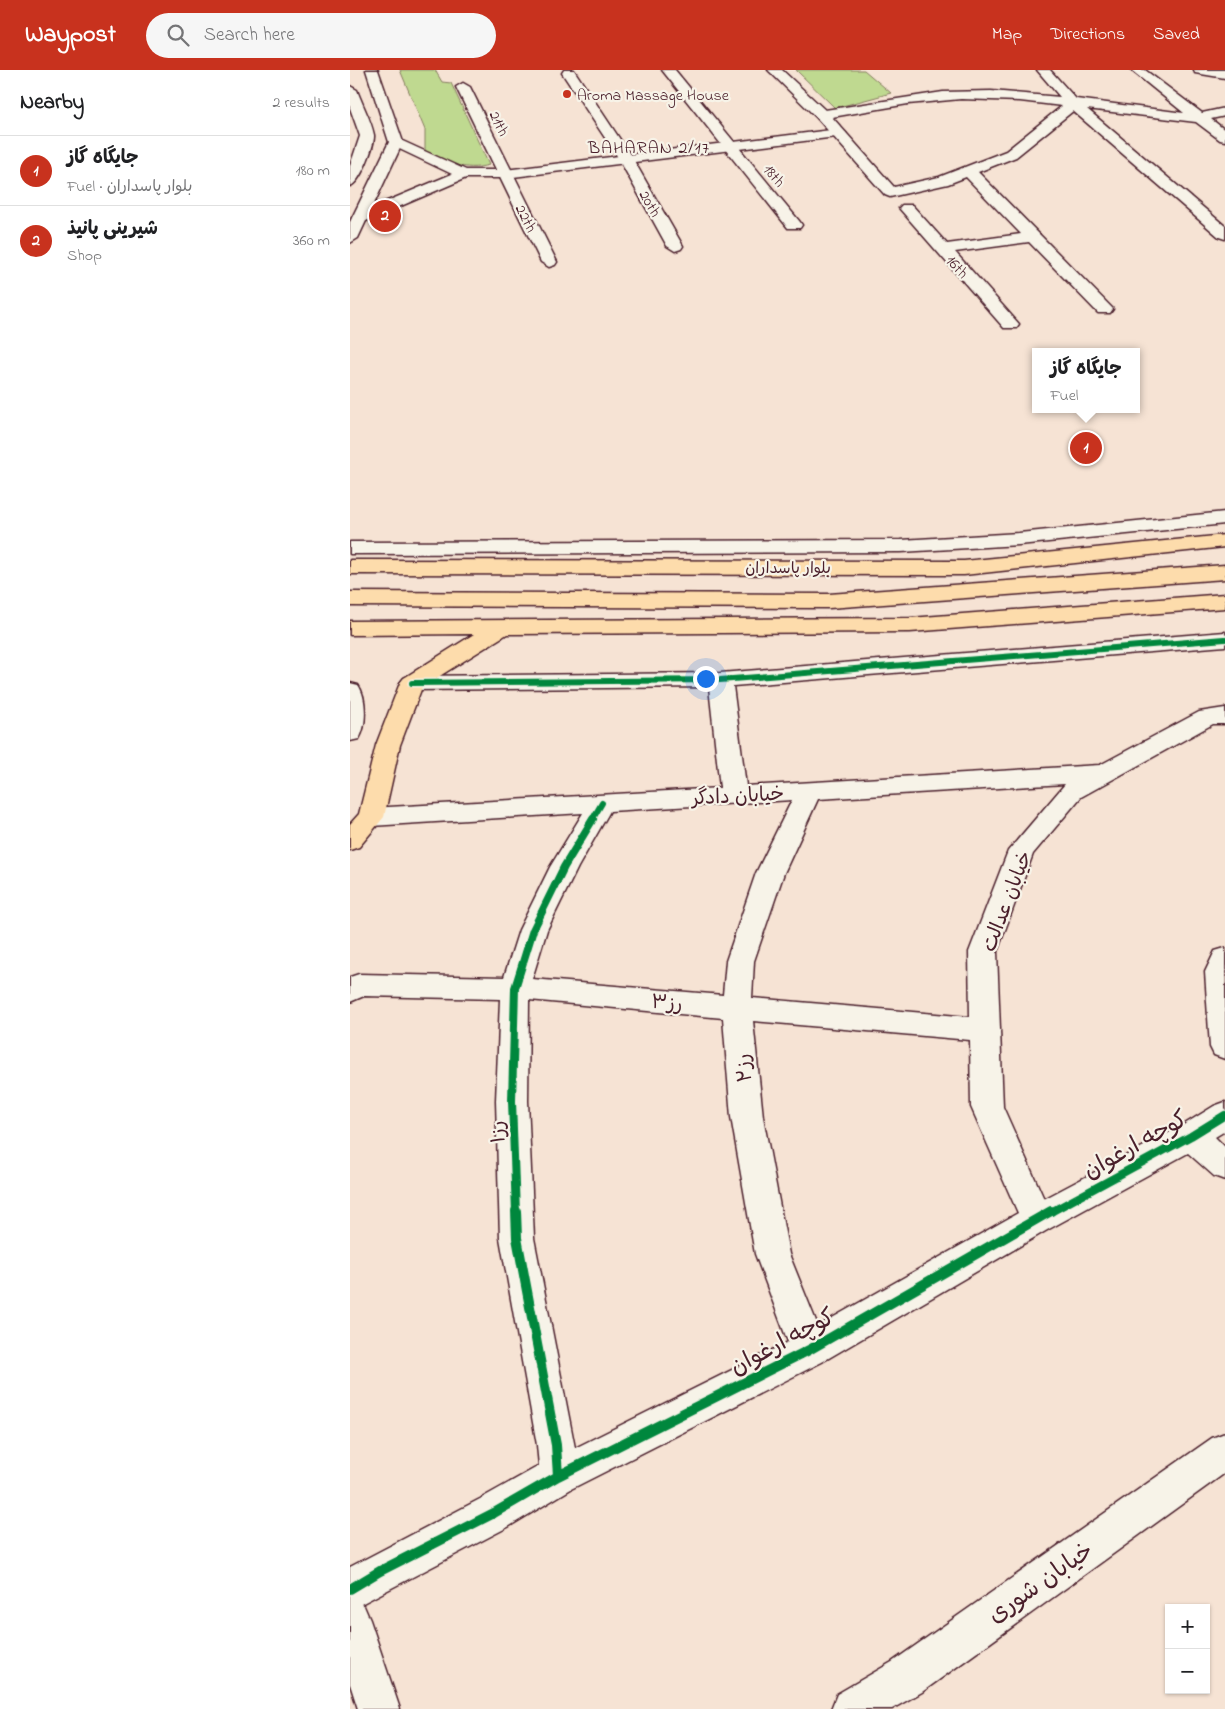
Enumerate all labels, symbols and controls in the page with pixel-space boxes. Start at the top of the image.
search box [146,13,496,58]
text: Waypost [25,18,116,53]
icon: search [164,21,192,49]
text: Search here [204,22,295,49]
text: Map [992,22,1022,48]
text: Directions [1050,22,1125,48]
text: Saved [1153,22,1200,48]
place label: Aroma Massage House [577,84,730,108]
text: Nearby [20,88,84,118]
marker: Aroma Massage House [561,88,573,100]
text: 2 results [272,91,330,115]
street label: 21th [482,107,515,141]
district label: BAHARAN 2/17 [587,136,710,162]
text: جایگاه گاز [67,145,138,172]
text: 1 [33,159,39,183]
text: 180 m [296,159,330,183]
street label: 18th [757,159,790,193]
text: Fuel · بلوار پاسداران [67,175,192,199]
street label: 20th [632,186,667,222]
pin: 2 [369,197,401,235]
street label: 22th [508,201,542,237]
text: شیرینی پانیذ [67,216,158,243]
text: 2 [32,229,40,253]
text: 360 m [293,229,330,253]
text: Shop [67,244,102,268]
street label: 16th [939,250,974,285]
popup [1032,348,1140,413]
text: جایگاه گاز [1050,356,1122,383]
text: Fuel [1050,384,1079,408]
pin: 1 [1070,429,1102,467]
street label: بلوار پاسداران [745,557,831,581]
your location [693,666,719,692]
street label: خیابان دادگر [689,781,785,814]
street label: خیابان عدالت [976,847,1041,957]
street label: رز۳ [650,989,684,1020]
street label: رز۲ [730,1052,761,1083]
street label: کوچه ارغوان [1077,1103,1195,1189]
street label: رز۱ [485,1120,514,1144]
street label: کوچه ارغوان [724,1301,842,1386]
street label: خیابان شوری [981,1535,1102,1633]
map controls [1165,1604,1210,1694]
button: + [1165,1604,1210,1649]
button: − [1165,1649,1210,1694]

